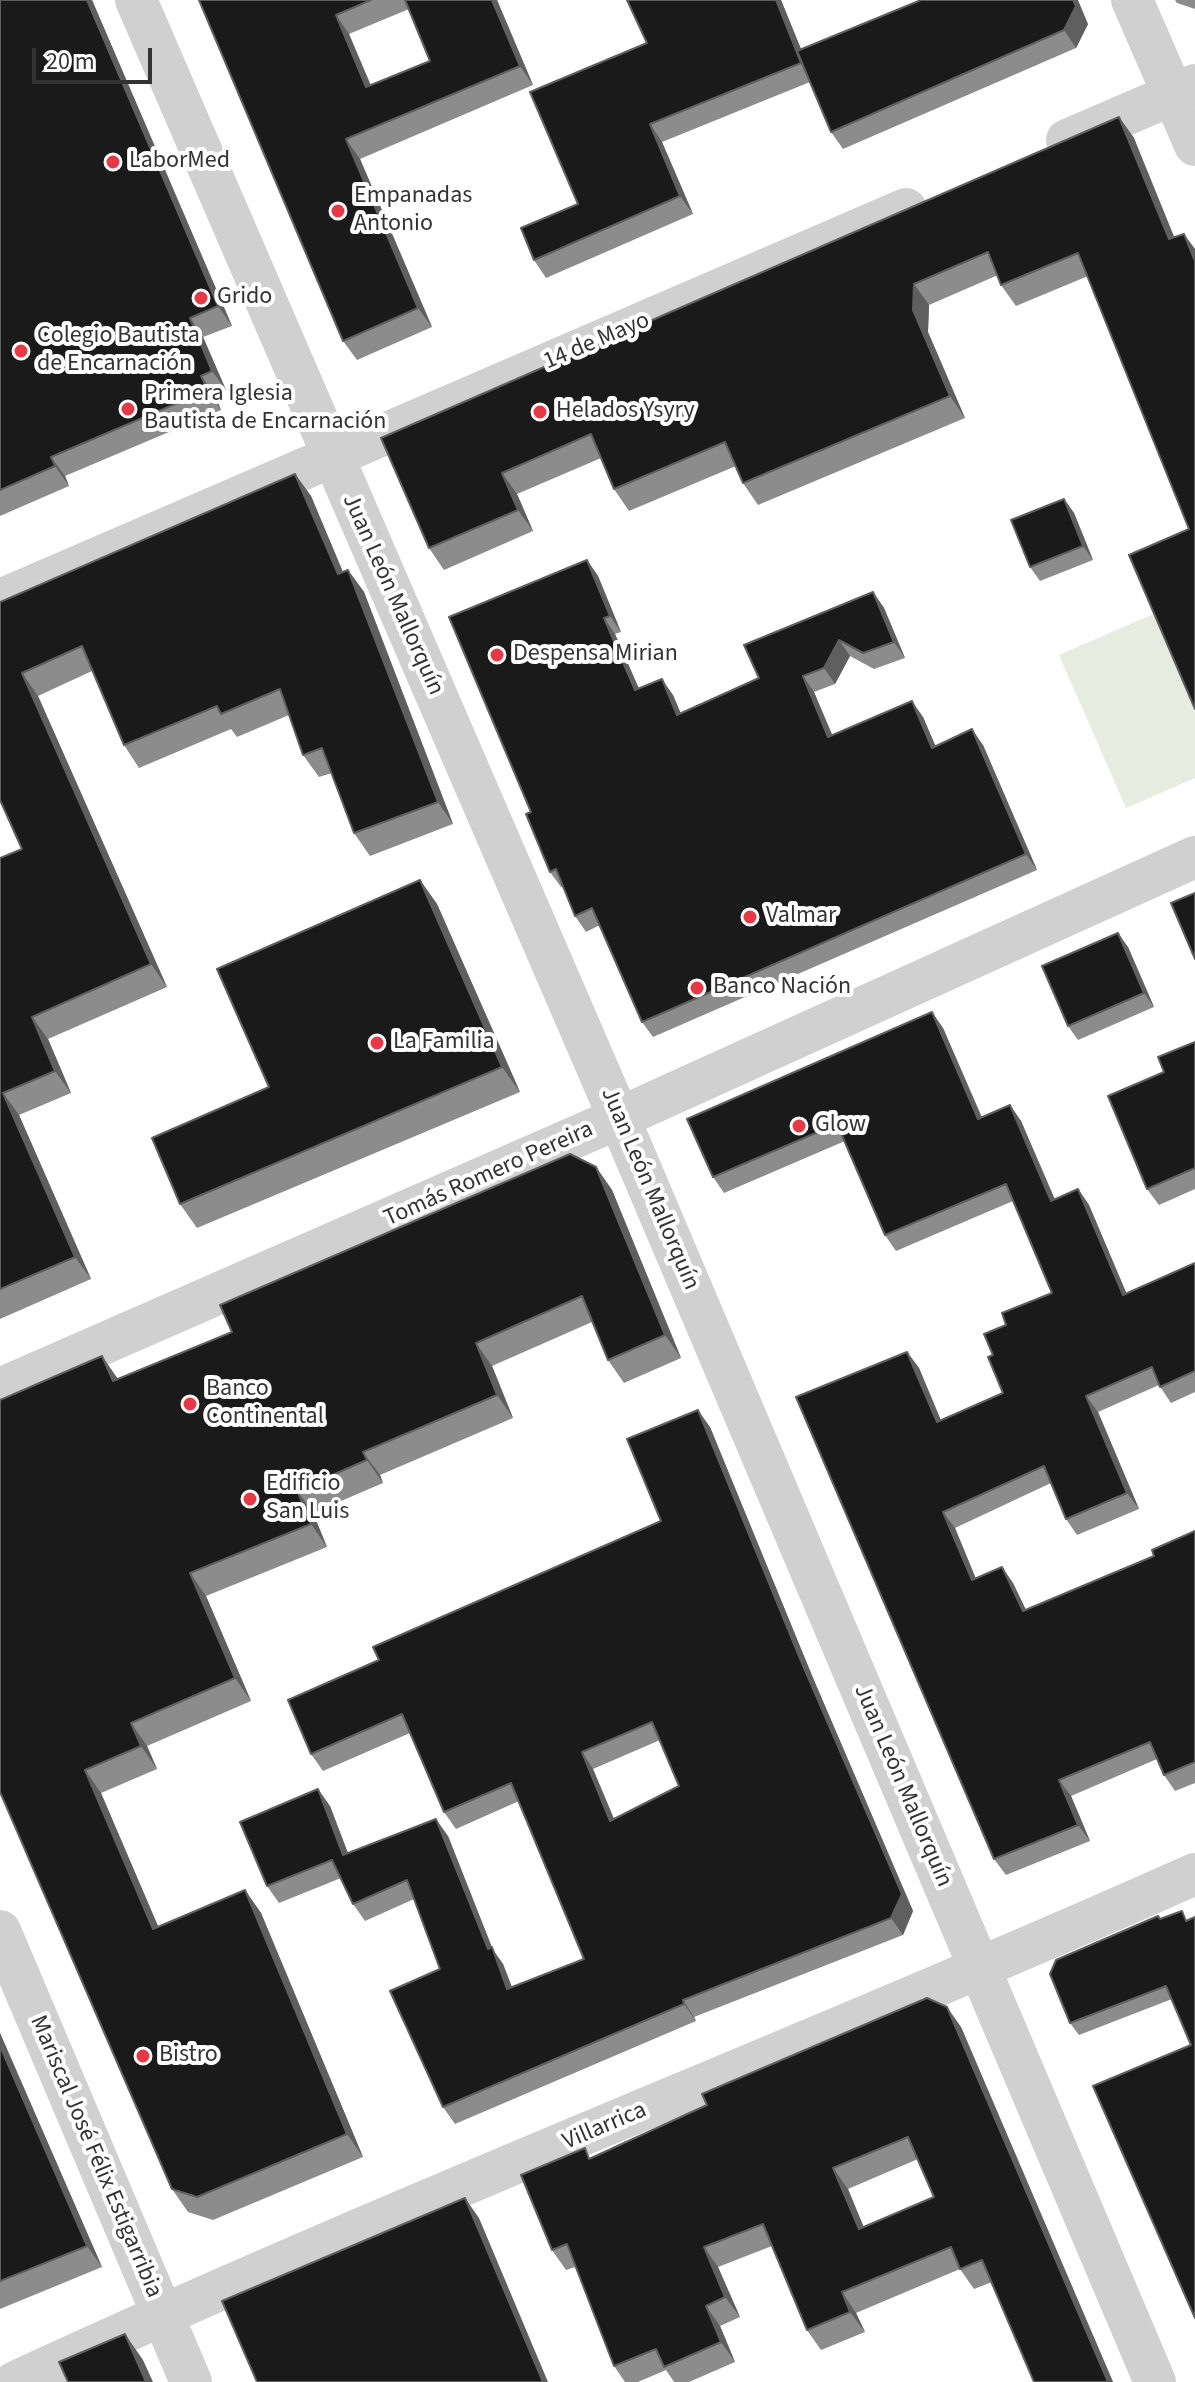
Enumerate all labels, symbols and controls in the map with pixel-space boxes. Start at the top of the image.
scale bar [36,32,156,82]
text: 20 m [46,44,95,79]
place label: LaborMed [129,148,230,176]
marker: LaborMed [104,153,122,171]
place label: Empanadas Antonio [354,183,472,239]
marker: Empanadas Antonio [329,202,347,220]
place label: Grido [217,284,272,312]
marker: Grido [192,289,210,307]
street label: 14 de Mayo [540,307,654,377]
place label: Colegio Bautista de Encarnación [37,323,200,379]
marker: Colegio Bautista de Encarnación [12,342,30,360]
place label: Primera Iglesia Bautista de Encarnación [144,381,386,437]
place label: Helados Ysyry [556,398,695,426]
marker: Primera Iglesia Bautista de Encarnación [119,400,137,418]
marker: Helados Ysyry [531,403,549,421]
street label: Juan León Mallorquín [335,490,449,700]
place label: Despensa Mirian [513,641,678,669]
marker: Despensa Mirian [488,646,506,664]
place label: Valmar [766,903,836,931]
marker: Valmar [741,908,759,926]
place label: Banco Nación [713,974,851,1002]
marker: Banco Nación [688,979,706,997]
place label: La Familia [393,1029,495,1057]
marker: La Familia [368,1034,386,1052]
street label: Juan León Mallorquín [593,1083,705,1295]
place label: Glow [815,1112,866,1140]
street label: Tomás Romero Pereira [380,1116,598,1234]
marker: Glow [790,1117,808,1135]
place label: Banco Continental [206,1376,324,1432]
marker: Banco Continental [181,1395,199,1413]
place label: Edificio San Luis [266,1471,349,1527]
marker: Edificio San Luis [241,1490,259,1508]
street label: Juan León Mallorquín [846,1680,958,1892]
street label: Mariscal José Félix Estigarribia [22,2012,168,2302]
place label: Bistro [159,2042,218,2070]
marker: Bistro [134,2047,152,2065]
street label: Villarrica [559,2097,651,2157]

